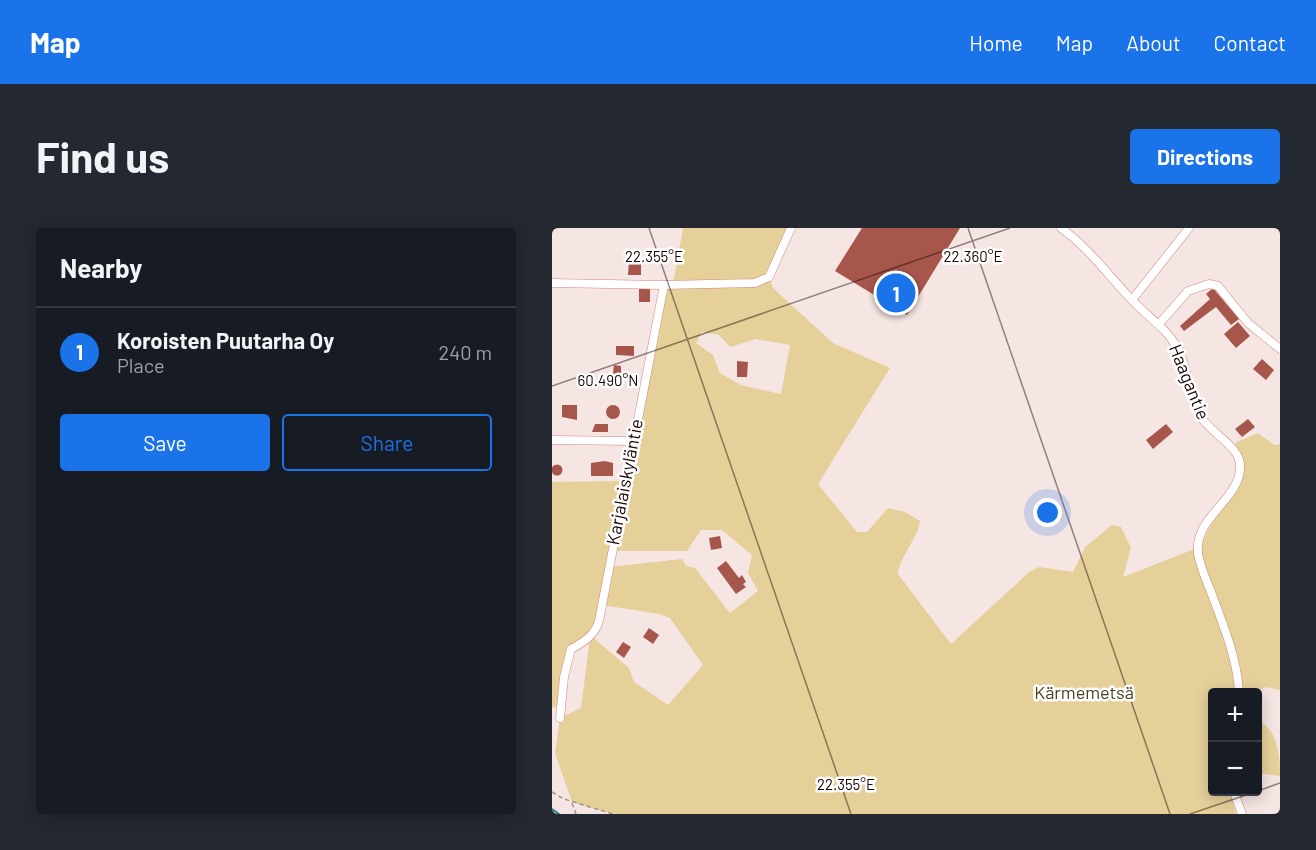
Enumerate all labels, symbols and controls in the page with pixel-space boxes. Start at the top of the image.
text: Map [30,25,81,59]
text: Home [969,30,1023,55]
text: Map [1056,30,1093,55]
text: About [1126,30,1181,55]
text: Contact [1214,30,1286,55]
button: Directions [1130,129,1280,184]
text: Find us [36,131,169,181]
text: 22.355°E [625,247,683,265]
text: 22.360°E [944,247,1002,265]
text: Nearby [60,252,142,283]
pin: 1 [876,270,916,316]
text: Koroisten Puutarha Oy [117,327,334,353]
text: 1 [76,340,83,364]
text: 240 m [438,340,492,364]
street label: Haagantie [1165,341,1215,423]
text: Place [117,353,165,377]
text: 60.490°N [578,371,638,389]
button: Save [60,414,270,471]
button: Share [282,414,492,471]
street label: Karjalaiskyläntie [601,417,647,547]
your location [1033,498,1062,527]
park label: Kärmemetsä [1034,681,1134,703]
map controls [1208,688,1262,796]
button: + [1208,688,1262,742]
button: − [1208,742,1262,796]
text: 22.355°E [817,775,875,793]

